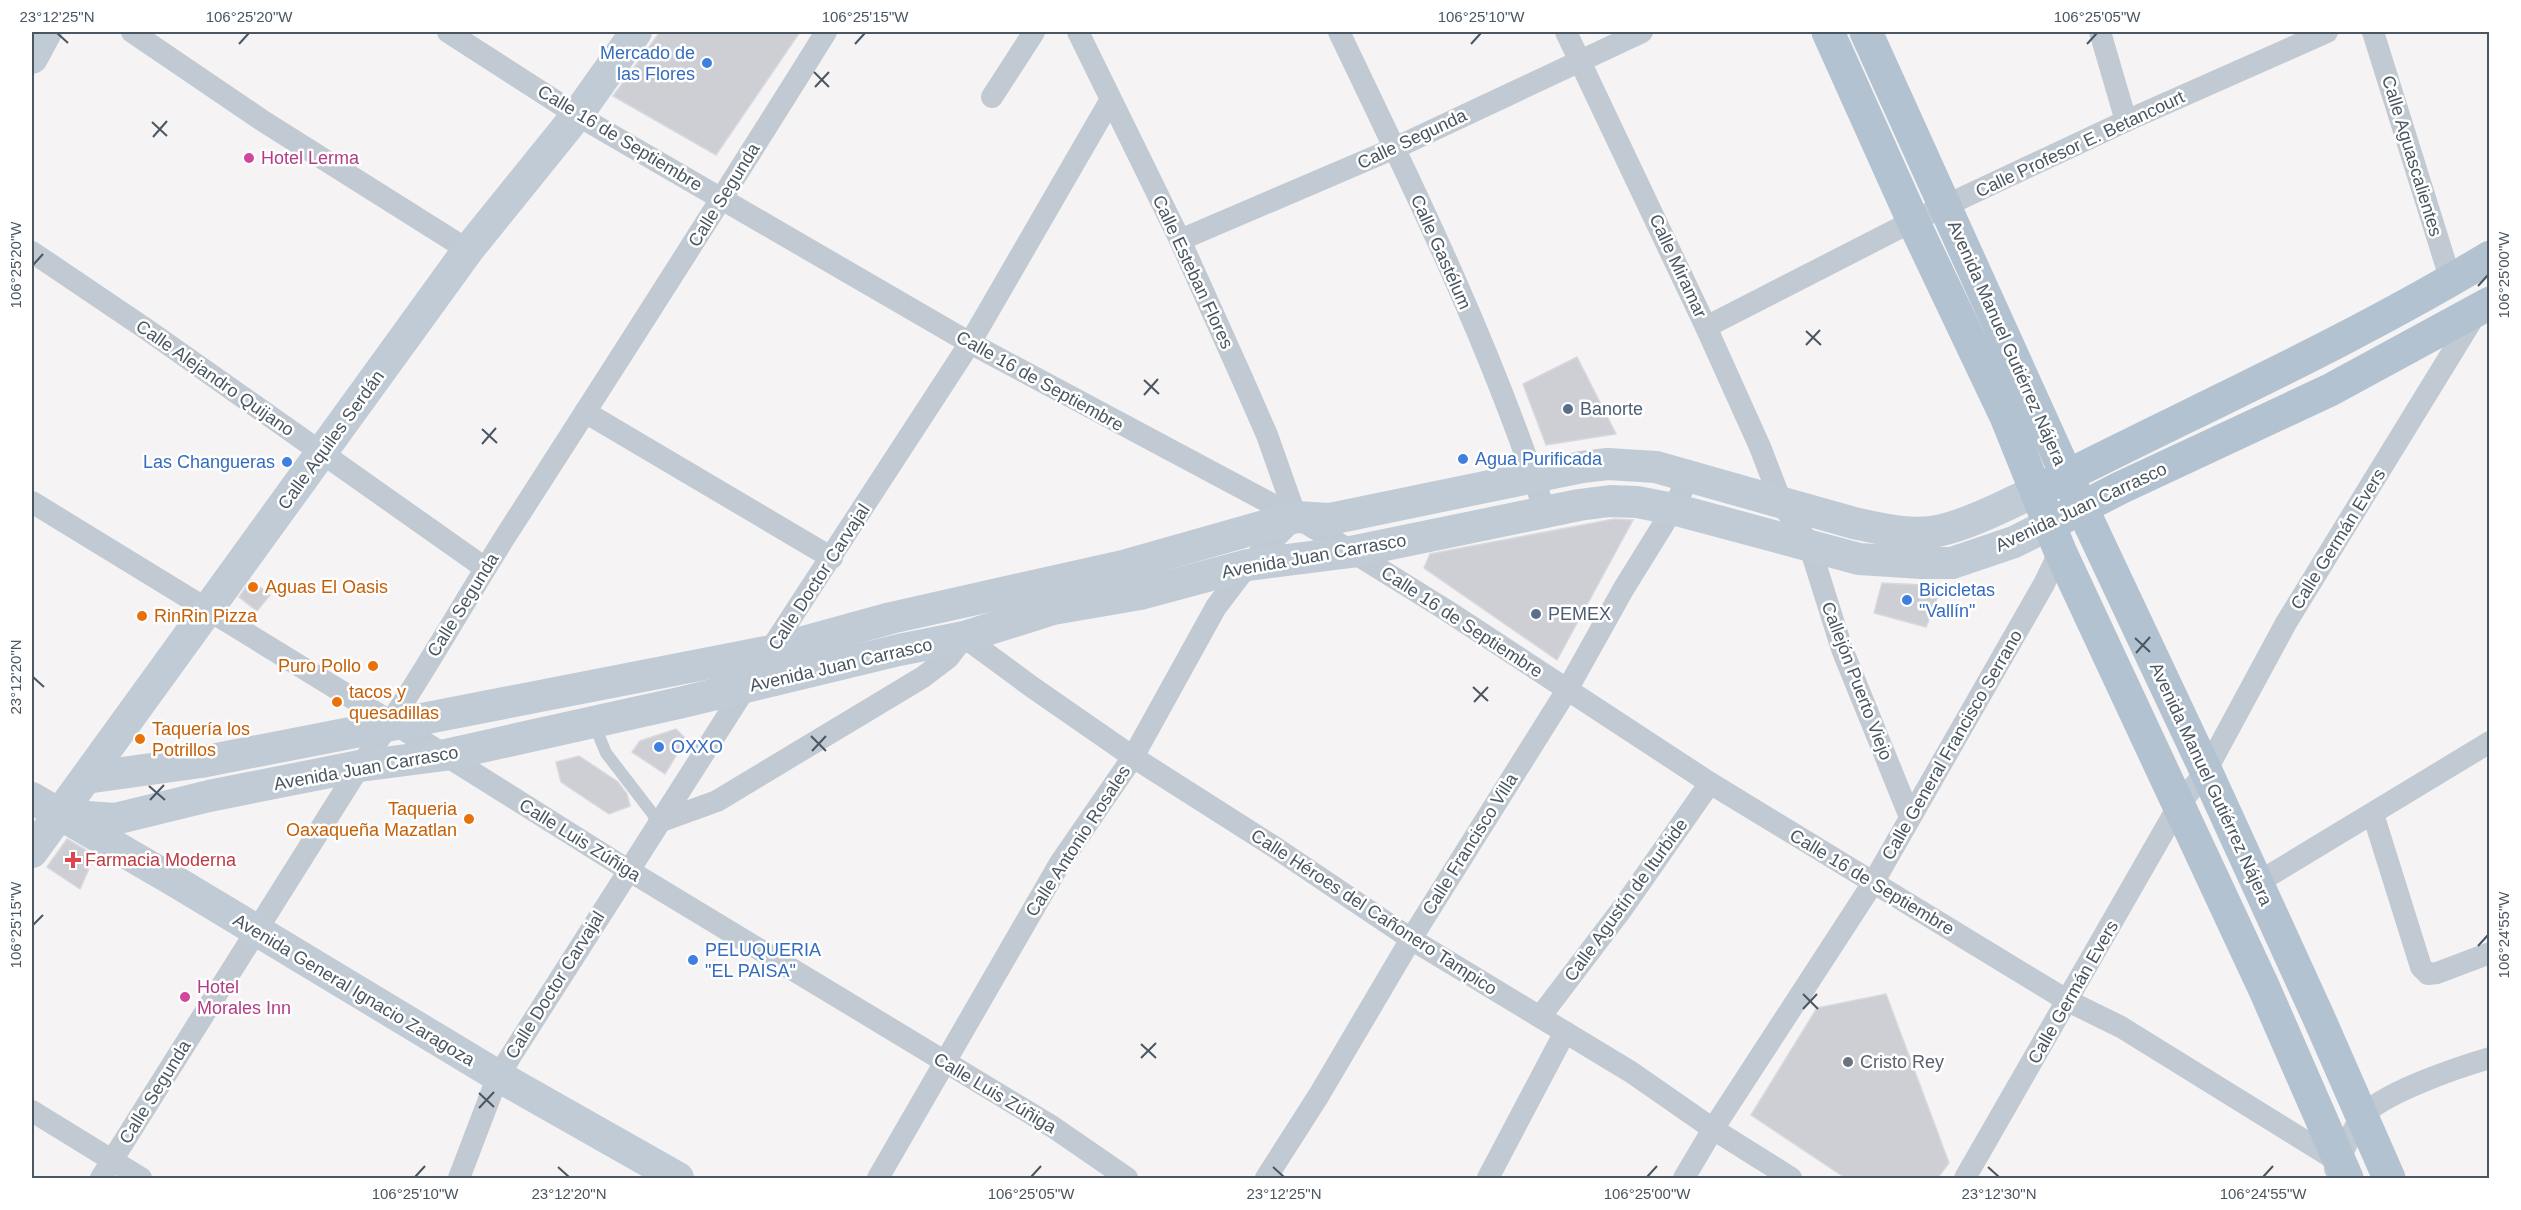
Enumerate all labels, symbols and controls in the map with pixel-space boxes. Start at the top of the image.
text: 23°12'25"N [19,8,95,25]
text: 106°25'20"W [206,8,293,25]
text: 106°25'15"W [822,8,909,25]
text: 106°25'10"W [1438,8,1525,25]
text: 106°25'05"W [2054,8,2141,25]
place label: Mercado de las Flores [600,43,695,84]
marker: Mercado de las Flores [700,56,714,70]
street label: Calle Aguascalientes [2378,73,2446,239]
street label: Calle 16 de Septiembre [534,81,706,195]
street label: Calle Profesor E. Betancourt [1972,87,2188,201]
street label: Calle Segunda [1354,105,1471,173]
street label: Calle Segunda [684,139,764,250]
place label: Hotel Lerma [261,148,360,168]
marker: Hotel Lerma [242,151,256,165]
street label: Calle Esteban Flores [1149,192,1237,352]
street label: Calle Gastélum [1407,192,1475,312]
street label: Calle Miramar [1645,211,1711,321]
street label: Avenida Manuel Gutiérrez Nájera [1944,218,2071,469]
text: 106°25'20"W [7,221,24,308]
text: 106°25'00"W [2495,231,2512,318]
street label: Calle Alejandro Quijano [132,316,298,440]
street label: Calle 16 de Septiembre [953,327,1127,435]
street label: Calle Aquiles Serdán [274,367,388,513]
place label: Banorte [1580,399,1643,419]
marker: Banorte [1561,402,1575,416]
place label: Agua Purificada [1475,449,1603,469]
place label: Las Changueras [143,452,275,472]
marker: Agua Purificada [1456,452,1470,466]
marker: Las Changueras [280,455,294,469]
street label: Avenida Juan Carrasco [1992,458,2170,556]
street label: Calle Germán Evers [2287,465,2389,613]
street label: Calle Doctor Carvajal [764,500,874,654]
street label: Avenida Juan Carrasco [1220,530,1408,582]
street label: Calle Segunda [423,549,503,660]
street label: Calle 16 de Septiembre [1378,562,1546,682]
place label: Aguas El Oasis [265,577,388,597]
marker: Aguas El Oasis [246,580,260,594]
place label: Bicicletas "Vallín" [1919,580,1995,621]
marker: Bicicletas "Vallín" [1900,593,1914,607]
street label: Callejón Puerto Viejo [1818,599,1896,763]
place label: PEMEX [1548,604,1611,624]
place label: RinRin Pizza [154,606,258,626]
marker: PEMEX [1529,607,1543,621]
marker: RinRin Pizza [135,609,149,623]
street label: Calle General Francisco Serrano [1878,626,2026,864]
street label: Avenida Juan Carrasco [748,634,934,696]
text: 23°12'20"N [7,639,24,715]
place label: Puro Pollo [278,656,361,676]
marker: Puro Pollo [366,659,380,673]
street label: Avenida Manuel Gutiérrez Nájera [2146,659,2277,910]
place label: tacos y quesadillas [349,682,439,723]
marker: tacos y quesadillas [330,695,344,709]
place label: Taquería los Potrillos [152,719,250,760]
marker: Taquería los Potrillos [133,732,147,746]
place label: OXXO [671,737,723,757]
marker: OXXO [652,740,666,754]
street label: Avenida Juan Carrasco [272,742,460,794]
street label: Calle Antonio Rosales [1022,762,1134,920]
street label: Calle Francisco Villa [1418,769,1522,918]
street label: Calle Luis Zúñiga [516,795,645,886]
place label: Taqueria Oaxaqueña Mazatlan [286,799,458,840]
marker: Taqueria Oaxaqueña Mazatlan [462,812,476,826]
street label: Calle Agustín de Iturbide [1560,815,1692,985]
street label: Calle Héroes del Cañonero Tampico [1247,825,1501,999]
street label: Calle 16 de Septiembre [1786,825,1958,939]
place label: Farmacia Moderna [85,850,237,870]
marker: Farmacia Moderna [66,853,80,867]
text: 106°25'15"W [7,881,24,968]
text: 106°24'55"W [2495,891,2512,978]
street label: Calle Doctor Carvajal [501,908,609,1062]
street label: Avenida General Ignacio Zaragoza [230,910,479,1071]
street label: Calle Germán Evers [2024,917,2122,1067]
place label: PELUQUERIA "EL PAISA" [705,940,821,981]
marker: PELUQUERIA "EL PAISA" [686,953,700,967]
place label: Hotel Morales Inn [197,977,291,1018]
marker: Hotel Morales Inn [178,990,192,1004]
street label: Calle Segunda [115,1036,195,1147]
street label: Calle Luis Zúñiga [930,1049,1061,1138]
place label: Cristo Rey [1860,1052,1944,1072]
marker: Cristo Rey [1841,1055,1855,1069]
text: 106°25'10"W [372,1185,459,1202]
text: 23°12'20"N [531,1185,607,1202]
text: 106°25'05"W [988,1185,1075,1202]
text: 23°12'25"N [1246,1185,1322,1202]
text: 106°25'00"W [1604,1185,1691,1202]
text: 23°12'30"N [1961,1185,2037,1202]
text: 106°24'55"W [2220,1185,2307,1202]

